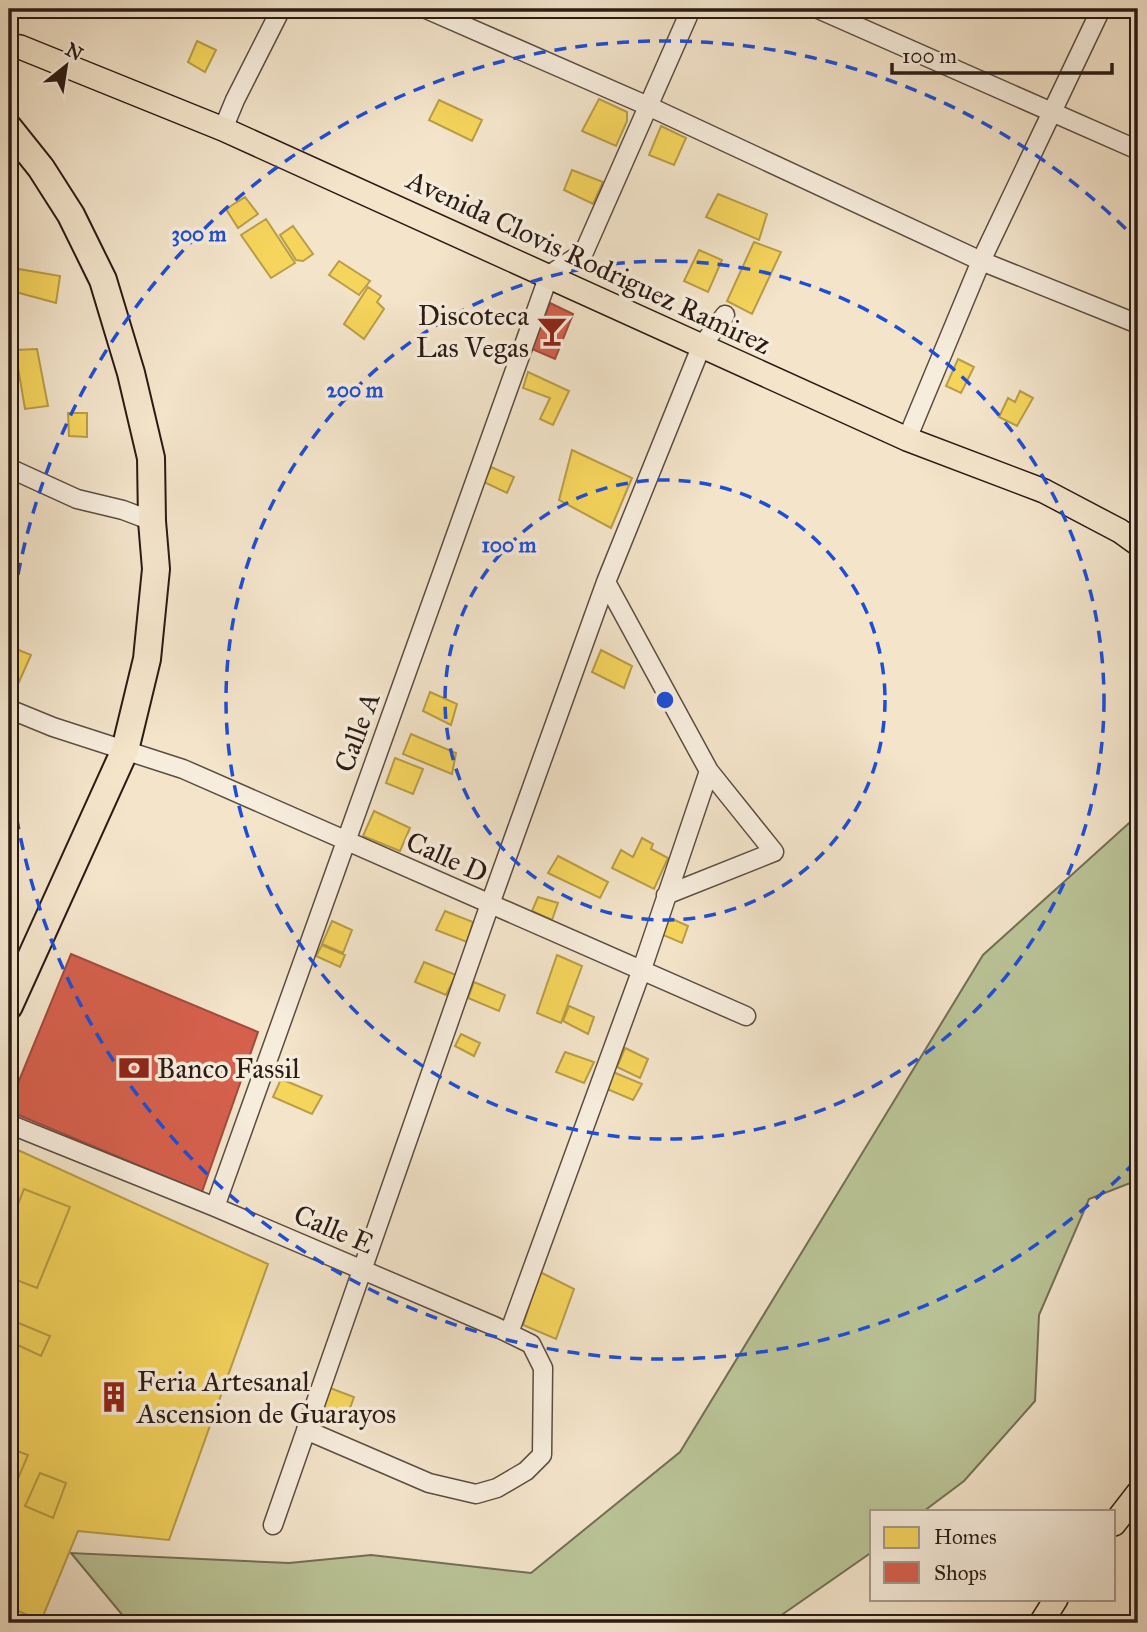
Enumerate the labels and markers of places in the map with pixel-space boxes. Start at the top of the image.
place label: Discoteca Las Vegas [416,298,529,365]
bar icon: Discoteca Las Vegas [535,314,569,348]
centre of rings [653,688,677,712]
bank icon: Banco Fassil [117,1051,151,1085]
place label: Banco Fassil [157,1051,300,1086]
place label: Feria Artesanal Ascension de Guarayos [136,1364,396,1431]
building icon: Feria Artesanal Ascension de Guarayos [97,1380,131,1414]

